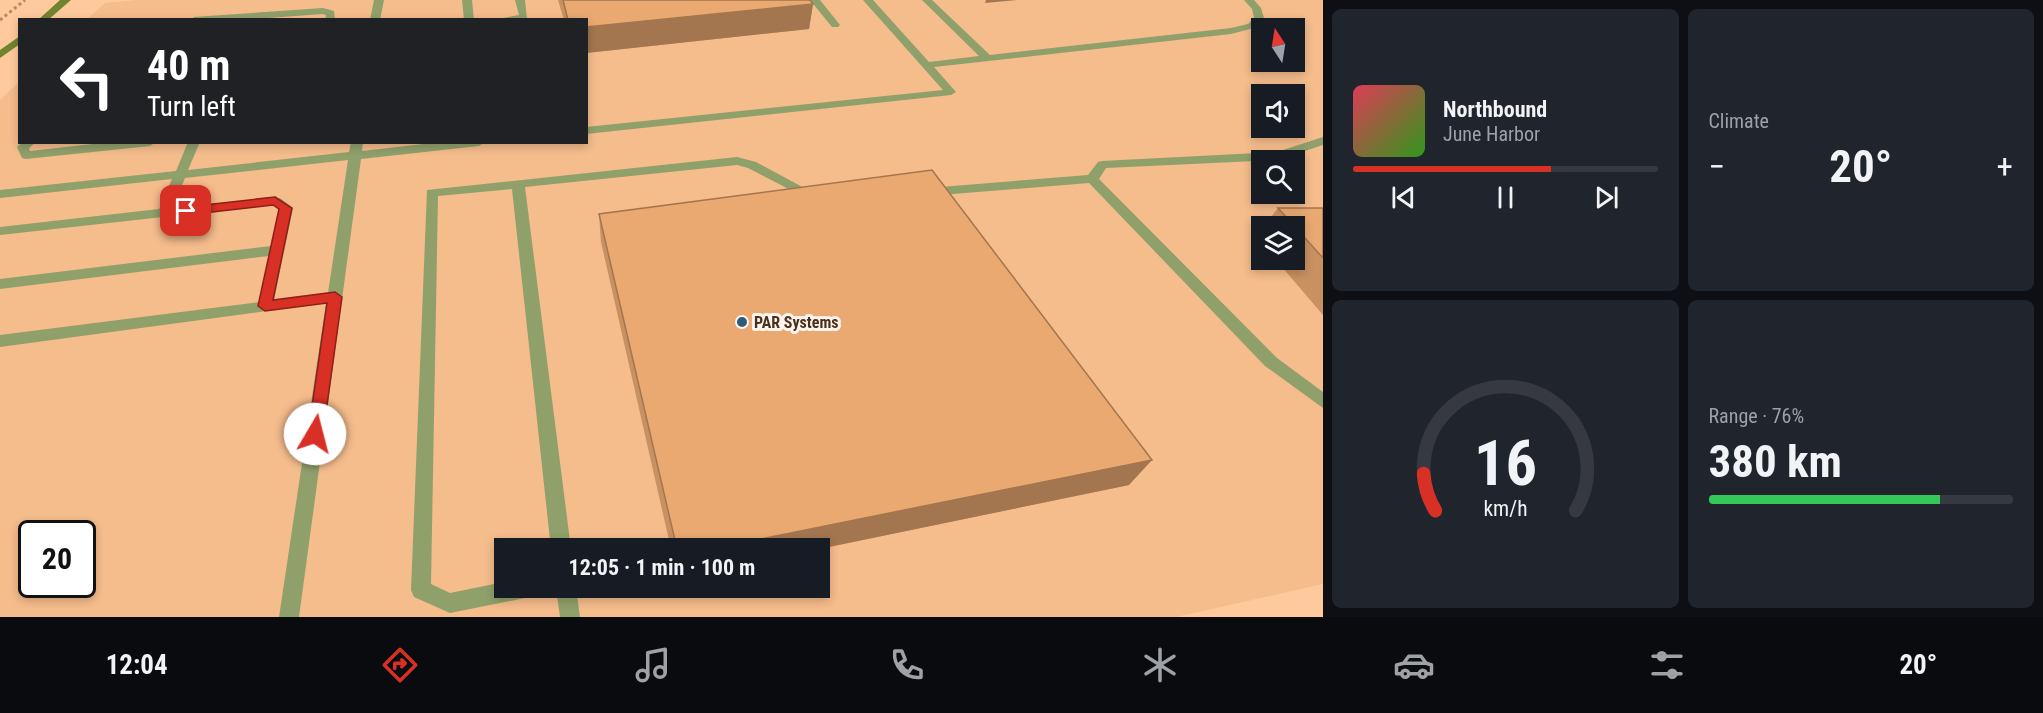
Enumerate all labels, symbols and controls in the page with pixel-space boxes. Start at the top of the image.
north arrow [1251,18,1305,72]
map controls [1251,18,1305,270]
text: 40 m [147,41,230,90]
icon: left [48,42,126,120]
button: sound [1251,84,1305,138]
text: Turn left [147,91,236,123]
text: Northbound [1443,97,1547,122]
text: Climate [1709,109,1769,133]
text: June Harbor [1443,122,1540,146]
text: 20° [1829,140,1892,193]
text: − [1709,147,1725,186]
text: + [1997,147,2013,186]
button: search [1251,150,1305,204]
icon: previous [1387,181,1420,214]
icon: pause [1489,181,1522,214]
icon: next [1590,181,1623,214]
pin [160,185,211,236]
icon: arrive [169,194,202,227]
button: layers [1251,216,1305,270]
place label: PAR Systems [754,313,839,332]
marker: PAR Systems [735,315,749,329]
position arrow [283,402,347,466]
text: Range · 76% [1709,404,1804,428]
text: 16 [1474,427,1537,500]
text: 380 km [1709,435,1842,488]
text: km/h [1483,496,1527,521]
speed limit sign: 20 [18,520,96,598]
text: 12:05 · 1 min · 100 m [569,555,755,580]
icon: directions [379,644,421,686]
icon: music [632,644,674,686]
icon: phone [886,644,928,686]
icon: climate [1139,644,1181,686]
icon: car [1393,644,1435,686]
icon: filters [1646,644,1688,686]
text: 12:04 [106,649,168,681]
text: 20° [1899,649,1937,681]

